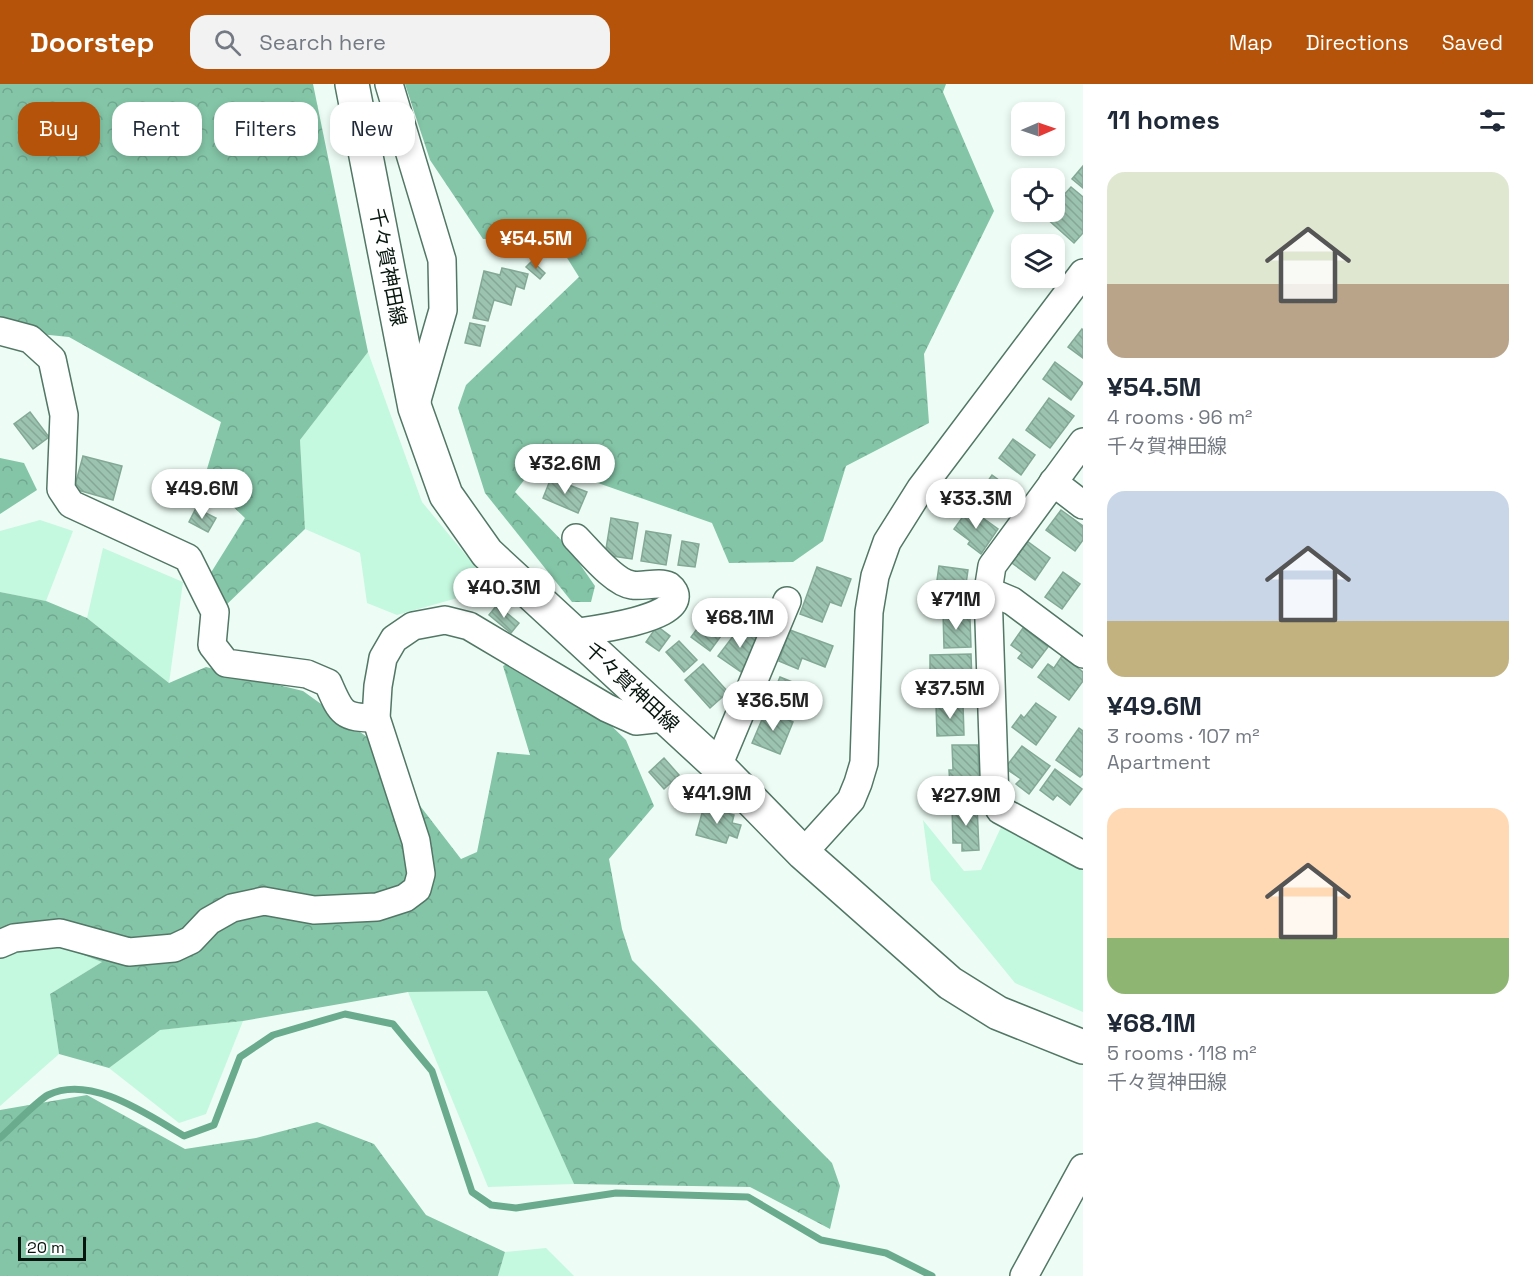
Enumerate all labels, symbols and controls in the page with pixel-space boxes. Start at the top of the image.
search box [190,15,610,69]
text: Doorstep [30,24,154,60]
icon: search [211,26,244,59]
text: Search here [259,28,386,56]
text: Map [1229,29,1273,56]
text: Directions [1306,29,1409,56]
text: Saved [1442,29,1503,56]
chip: Buy [18,102,100,156]
chip: Rent [112,102,202,156]
chip: Filters [214,102,318,156]
chip: New [330,102,415,156]
north arrow [1011,102,1065,156]
map controls [1011,102,1065,288]
text: 11 homes [1107,103,1220,137]
icon: filters [1476,104,1509,137]
button: locate [1011,168,1065,222]
street label: 千々賀神田線 [364,206,412,328]
icon: home [1254,211,1362,319]
pin: ¥54.5M [487,219,585,270]
text: ¥54.5M [500,225,572,251]
button: layers [1011,234,1065,288]
text: ¥54.5M [1107,370,1202,404]
text: 4 rooms · 96 m² [1107,404,1252,430]
text: 千々賀神田線 [1107,433,1227,459]
pin: ¥32.6M [516,444,614,495]
text: ¥32.6M [529,450,601,476]
pin: ¥49.6M [153,469,251,520]
text: ¥49.6M [165,475,239,501]
pin: ¥33.3M [927,479,1025,530]
text: ¥33.3M [940,485,1012,511]
icon: home [1254,530,1362,638]
pin: ¥40.3M [455,568,553,619]
text: ¥40.3M [467,574,541,600]
pin: ¥71M [920,580,992,631]
text: ¥71M [931,586,981,612]
pin: ¥68.1M [691,598,789,649]
text: ¥68.1M [706,604,774,630]
street label: 千々賀神田線 [579,637,685,737]
pin: ¥37.5M [901,669,999,720]
text: ¥37.5M [915,675,985,701]
pin: ¥36.5M [724,681,822,732]
text: ¥36.5M [737,687,809,713]
text: ¥49.6M [1107,689,1202,723]
text: 3 rooms · 107 m² [1107,723,1260,749]
text: Apartment [1107,749,1211,775]
pin: ¥41.9M [668,774,766,825]
pin: ¥27.9M [917,776,1015,827]
text: ¥41.9M [682,780,752,806]
text: ¥27.9M [931,782,1001,808]
icon: home [1254,847,1362,955]
text: ¥68.1M [1107,1006,1196,1040]
text: 5 rooms · 118 m² [1107,1040,1257,1066]
text: 千々賀神田線 [1107,1069,1227,1095]
scale bar [18,1234,86,1262]
text: 20 m [27,1237,65,1258]

